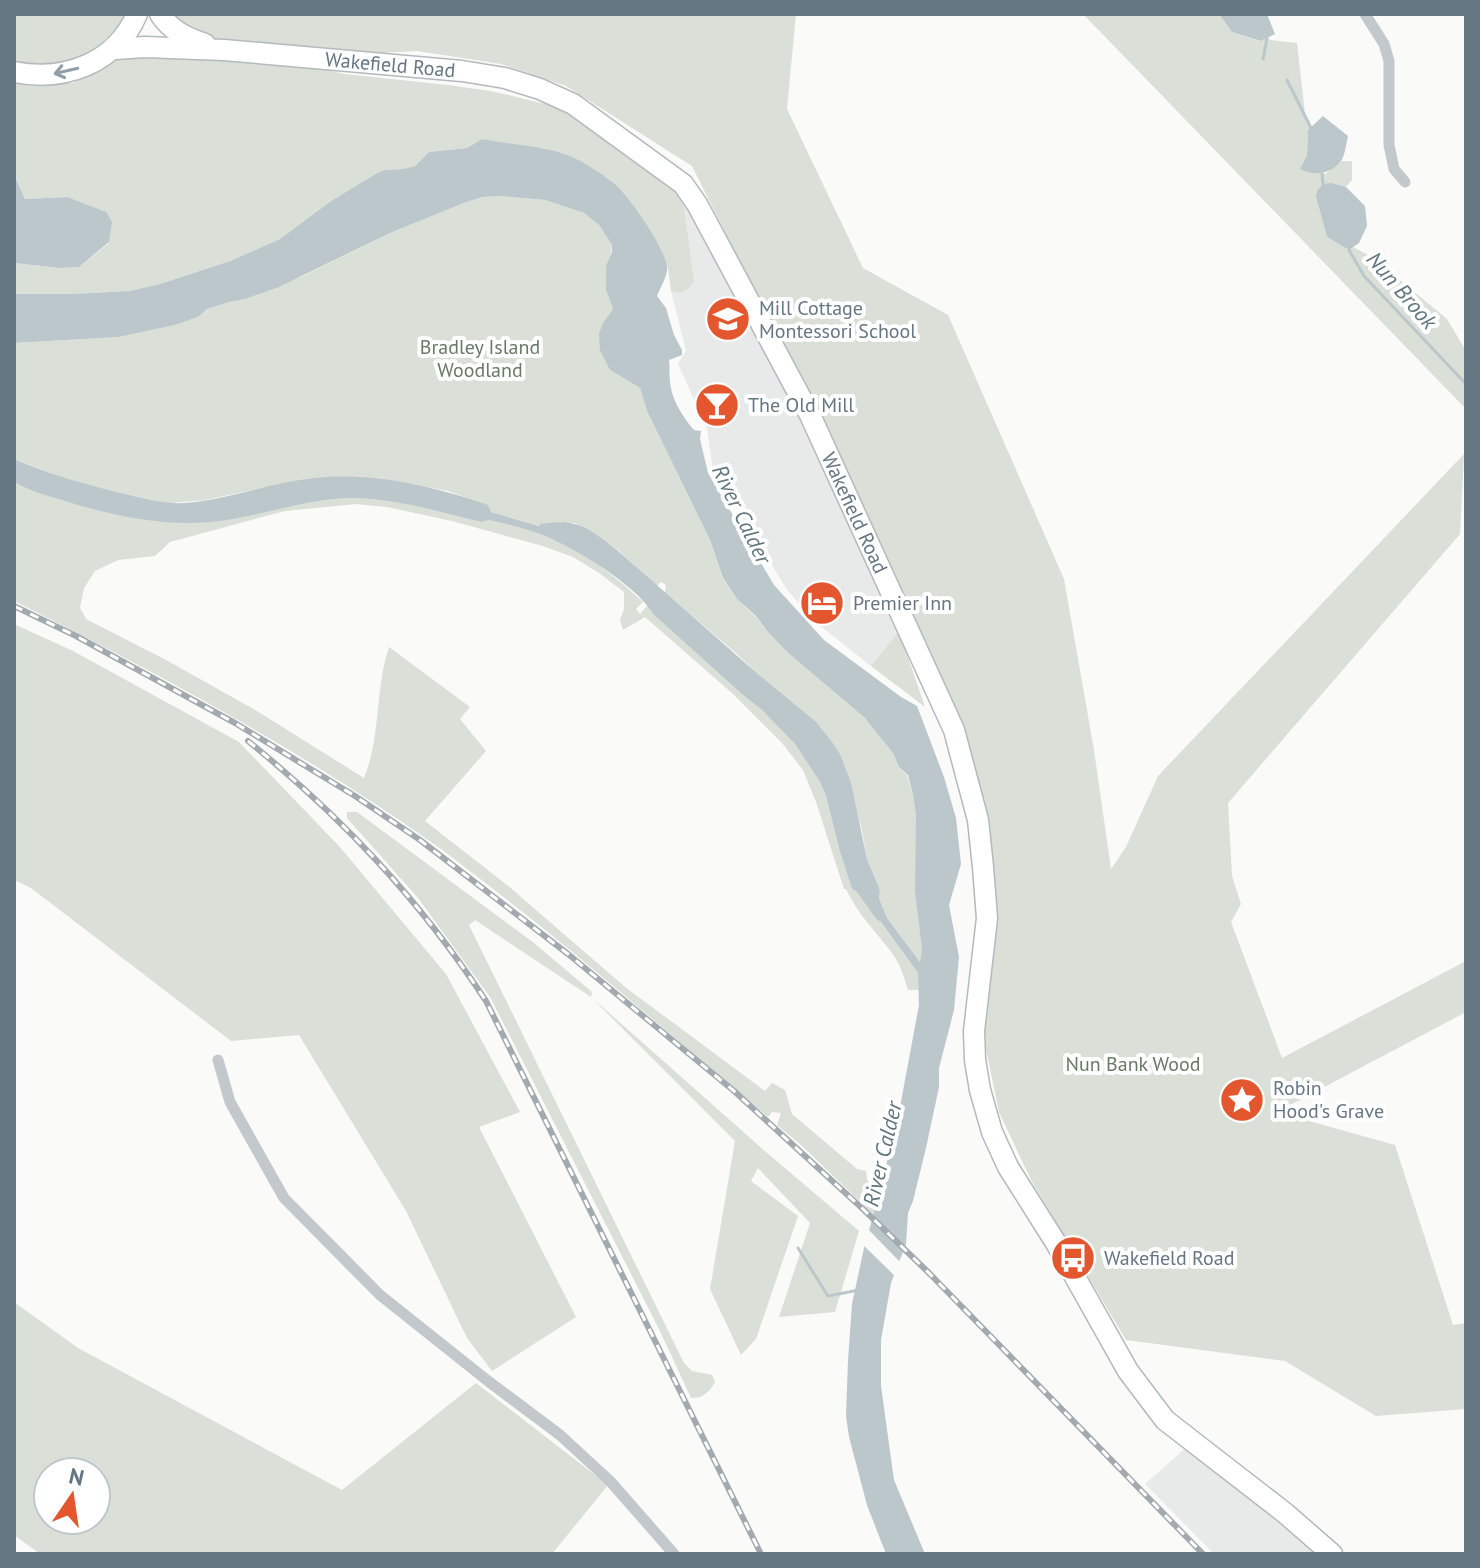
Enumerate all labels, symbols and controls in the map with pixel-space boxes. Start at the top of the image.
street label: Wakefield Road [324,46,456,83]
one-way arrow [54,64,80,79]
water label: Nun Brook [1361,245,1444,335]
school or university icon: Mill Cottage Montessori School [704,295,752,343]
place label: Mill Cottage Montessori School [759,295,916,344]
park label: Bradley Island Woodland [420,334,540,383]
bar icon: The Old Mill [693,381,741,429]
place label: The Old Mill [748,392,854,418]
street label: Wakefield Road [816,448,894,578]
water label: River Calder [706,460,779,570]
hotel icon: Premier Inn [798,579,846,627]
place label: Premier Inn [853,590,952,616]
park label: Nun Bank Wood [1066,1051,1200,1077]
place label: Robin Hood's Grave [1273,1075,1384,1124]
place icon: Robin Hood's Grave [1218,1076,1266,1124]
water label: River Calder [856,1097,908,1209]
bus stop icon: Wakefield Road [1049,1234,1097,1282]
place label: Wakefield Road [1104,1245,1234,1271]
north arrow [32,1456,112,1536]
text: N [66,1461,87,1492]

